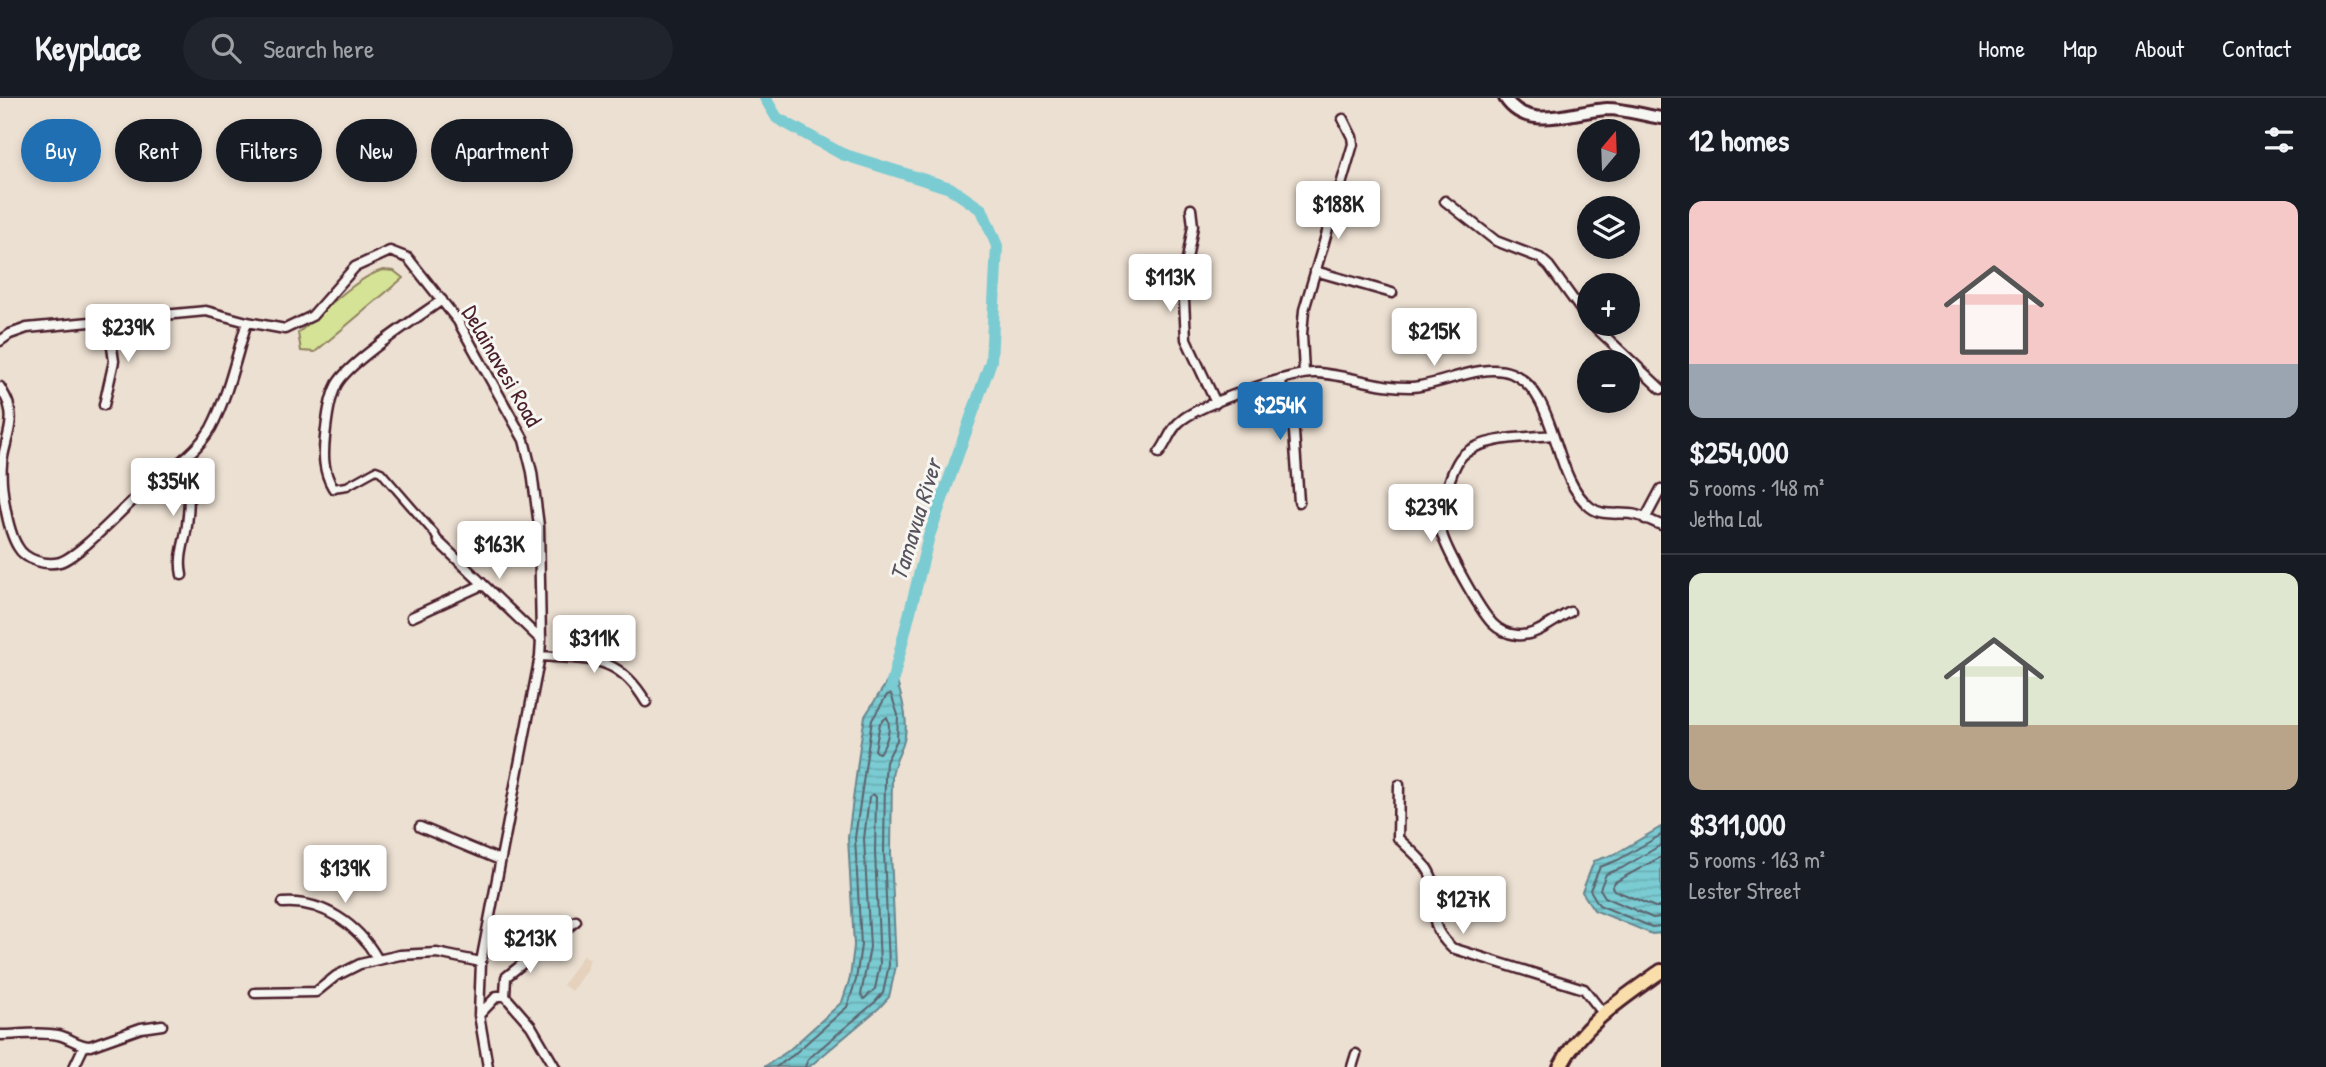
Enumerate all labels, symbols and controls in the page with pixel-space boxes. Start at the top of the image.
search box [183,17,673,80]
text: Keyplace [35,26,141,70]
icon: search [207,29,245,67]
text: Search here [263,31,374,66]
text: Home [1978,32,2025,64]
text: Map [2063,32,2097,64]
text: About [2135,32,2184,64]
text: Contact [2222,32,2291,64]
chip: Buy [21,119,101,182]
chip: Rent [115,119,202,182]
chip: Filters [216,119,322,182]
chip: New [336,119,417,182]
chip: Apartment [431,119,573,182]
north arrow [1577,119,1640,182]
map controls [1577,119,1640,413]
text: 12 homes [1689,120,1789,160]
icon: filters [2260,121,2298,159]
pin: $188K [1289,181,1387,241]
text: $188K [1312,188,1364,219]
button: layers [1577,196,1640,259]
icon: home [1931,247,2057,373]
pin: $113K [1121,254,1219,314]
text: $113K [1145,261,1195,292]
button: + [1577,273,1640,336]
street label: Delainavesi Road [455,299,550,432]
pin: $239K [79,304,177,364]
pin: $215K [1385,308,1483,368]
text: $239K [101,311,155,342]
text: $215K [1408,315,1460,346]
button: − [1577,350,1640,413]
pin: $254K [1231,382,1329,442]
text: $254K [1254,389,1306,420]
text: $254,000 [1689,432,1789,472]
water label: Tamavua River [881,453,949,584]
pin: $354K [124,458,222,518]
text: $354K [147,465,199,496]
text: 5 rooms · 148 m² [1689,472,1824,503]
pin: $239K [1382,484,1480,544]
text: $239K [1404,491,1458,522]
text: Jetha Lal [1689,503,1762,534]
pin: $163K [450,522,548,581]
text: $163K [473,528,525,559]
pin: $311K [545,616,643,675]
icon: home [1931,619,2057,745]
text: $311K [569,622,619,653]
text: $311,000 [1689,804,1786,844]
text: 5 rooms · 163 m² [1689,844,1825,875]
pin: $139K [296,846,394,905]
text: $139K [320,852,370,883]
text: Lester Street [1689,875,1800,906]
pin: $127K [1414,876,1512,936]
text: $127K [1436,883,1490,914]
pin: $213K [481,916,579,975]
text: $213K [503,922,557,953]

